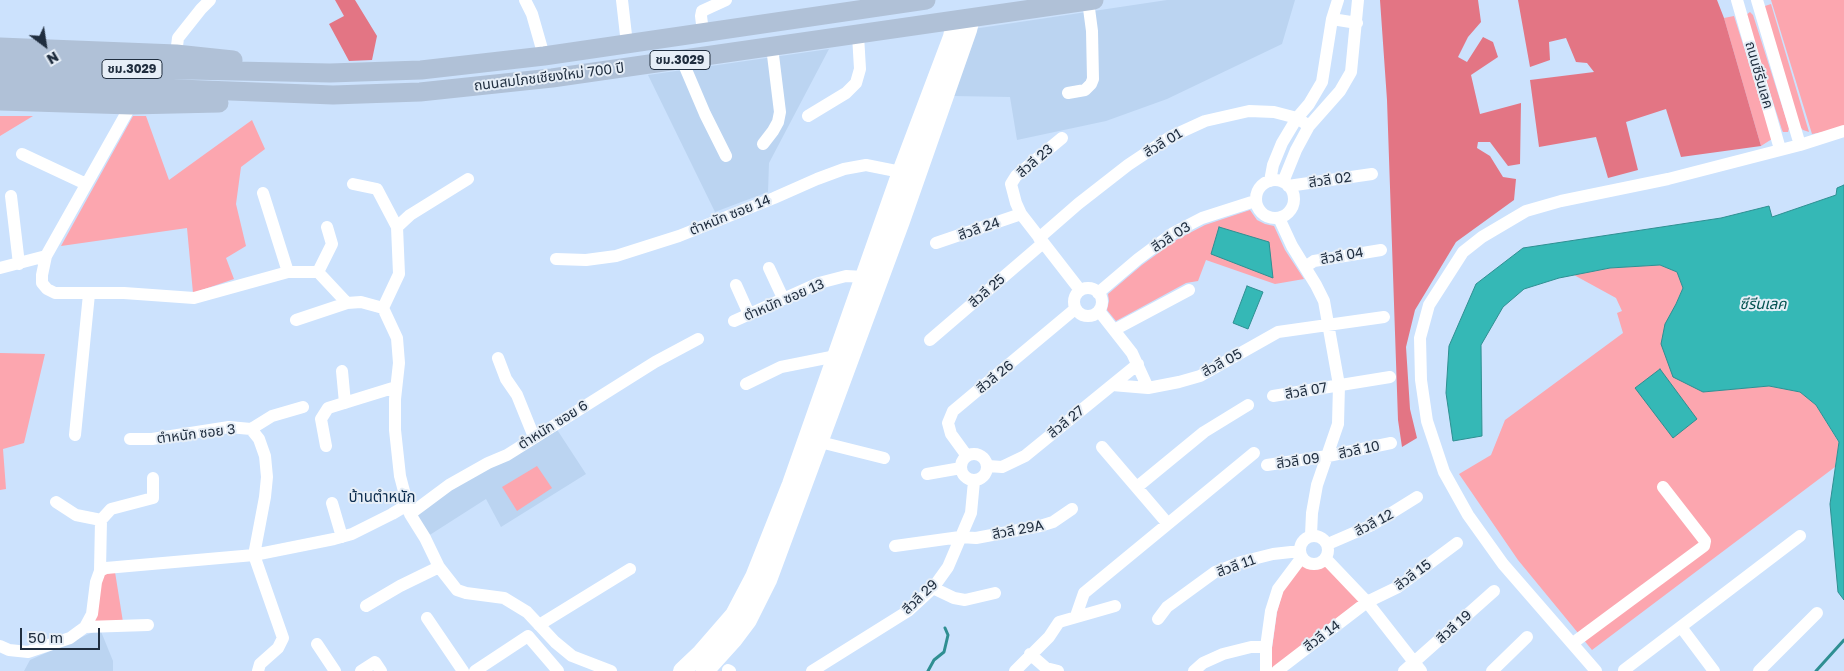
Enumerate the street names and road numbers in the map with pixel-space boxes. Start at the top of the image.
street label: ถนนซีรีนเลค [1741,39,1777,111]
road number: ชม.3029 [650,50,710,70]
street label: ถนนสมโภชเชียงใหม่ 700 ปี [473,59,625,95]
road number: ชม.3029 [102,60,162,78]
street label: สีวลี 01 [1141,125,1185,161]
street label: สีวลี 23 [1013,141,1057,181]
street label: สีวลี 02 [1307,169,1353,191]
street label: ตำหนัก ซอย 14 [687,191,773,239]
street label: สีวลี 24 [956,214,1002,244]
street label: สีวลี 03 [1148,218,1194,256]
street label: สีวลี 04 [1319,244,1365,268]
street label: สีวลี 25 [965,271,1009,311]
street label: ตำหนัก ซอย 13 [741,275,827,325]
street label: สีวลี 05 [1199,345,1245,381]
street label: สีวลี 26 [973,357,1017,397]
street label: สีวลี 07 [1284,379,1328,403]
street label: ตำหนัก ซอย 6 [515,397,591,453]
street label: สีวลี 27 [1044,402,1088,442]
street label: ตำหนัก ซอย 3 [156,421,236,447]
street label: สีวลี 10 [1337,437,1381,463]
street label: สีวลี 09 [1275,450,1321,472]
street label: สีวลี 12 [1352,506,1396,540]
street label: สีวลี 29A [991,517,1045,543]
street label: สีวลี 11 [1214,551,1258,581]
street label: สีวลี 15 [1391,556,1435,594]
street label: สีวลี 29 [899,576,941,618]
street label: สีวลี 19 [1433,607,1475,647]
street label: สีวลี 14 [1300,617,1344,655]

